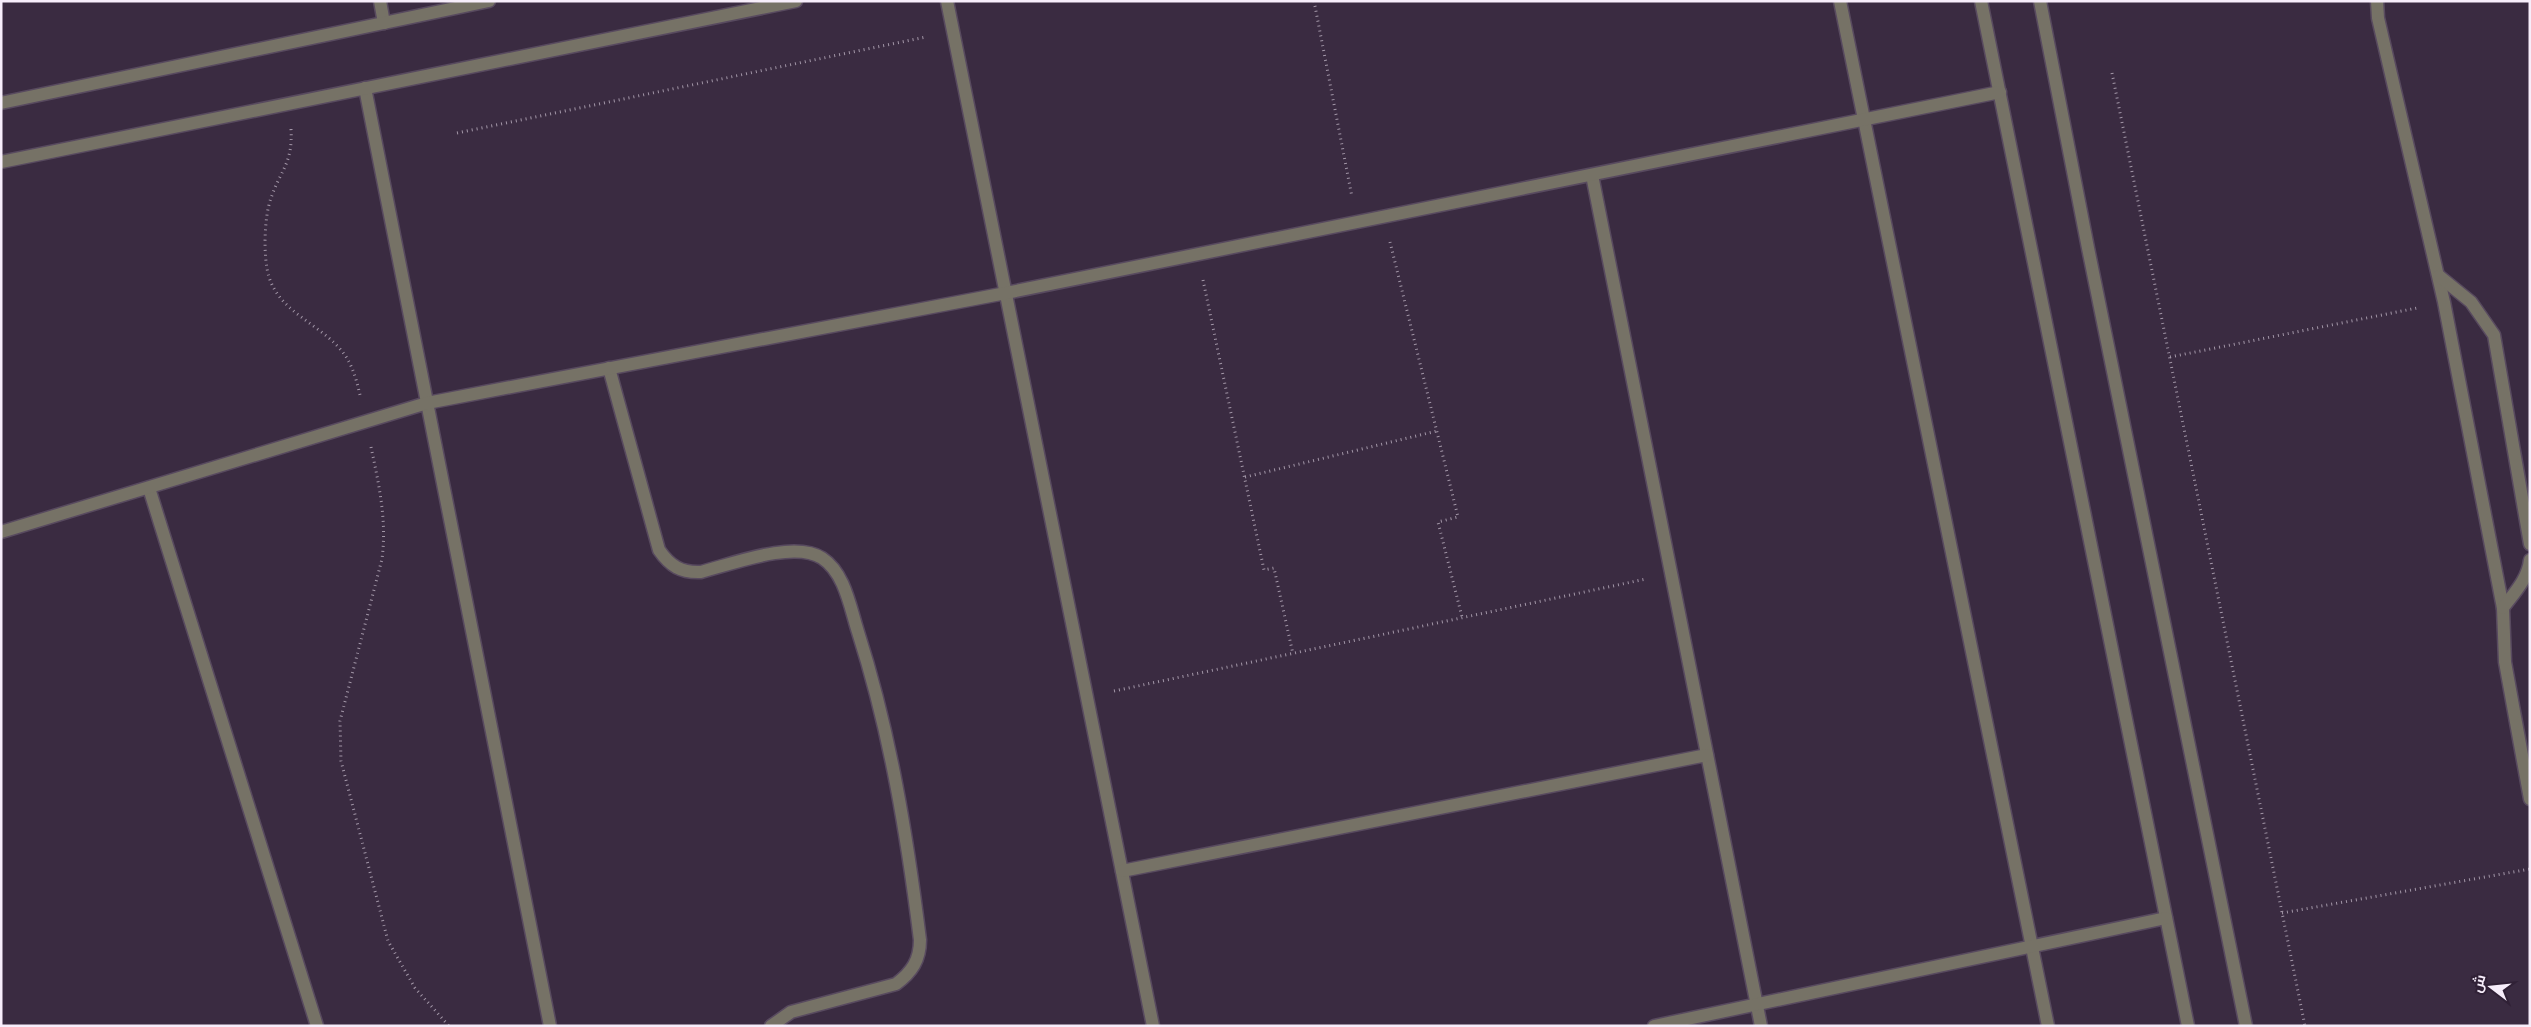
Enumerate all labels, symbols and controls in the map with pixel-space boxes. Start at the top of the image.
north arrow [2466,962,2516,1012]
text: ش [2467,972,2490,995]

